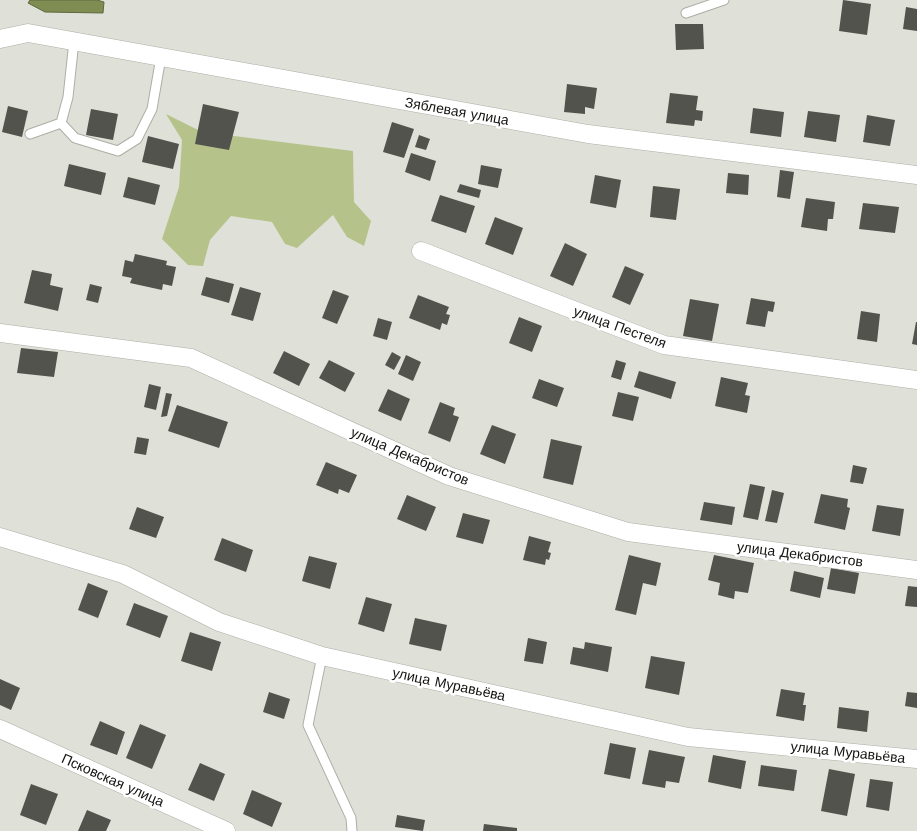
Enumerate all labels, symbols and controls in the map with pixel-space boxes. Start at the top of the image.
street label: Зяблевая улица [404,94,510,128]
street label: улица Пестеля [571,303,669,351]
street label: улица Декабристов [348,424,472,488]
street label: улица Декабристов [736,538,864,570]
street label: улица Муравьёва [391,664,507,704]
street label: улица Муравьёва [790,738,906,766]
street label: Псковская улица [59,750,167,810]

